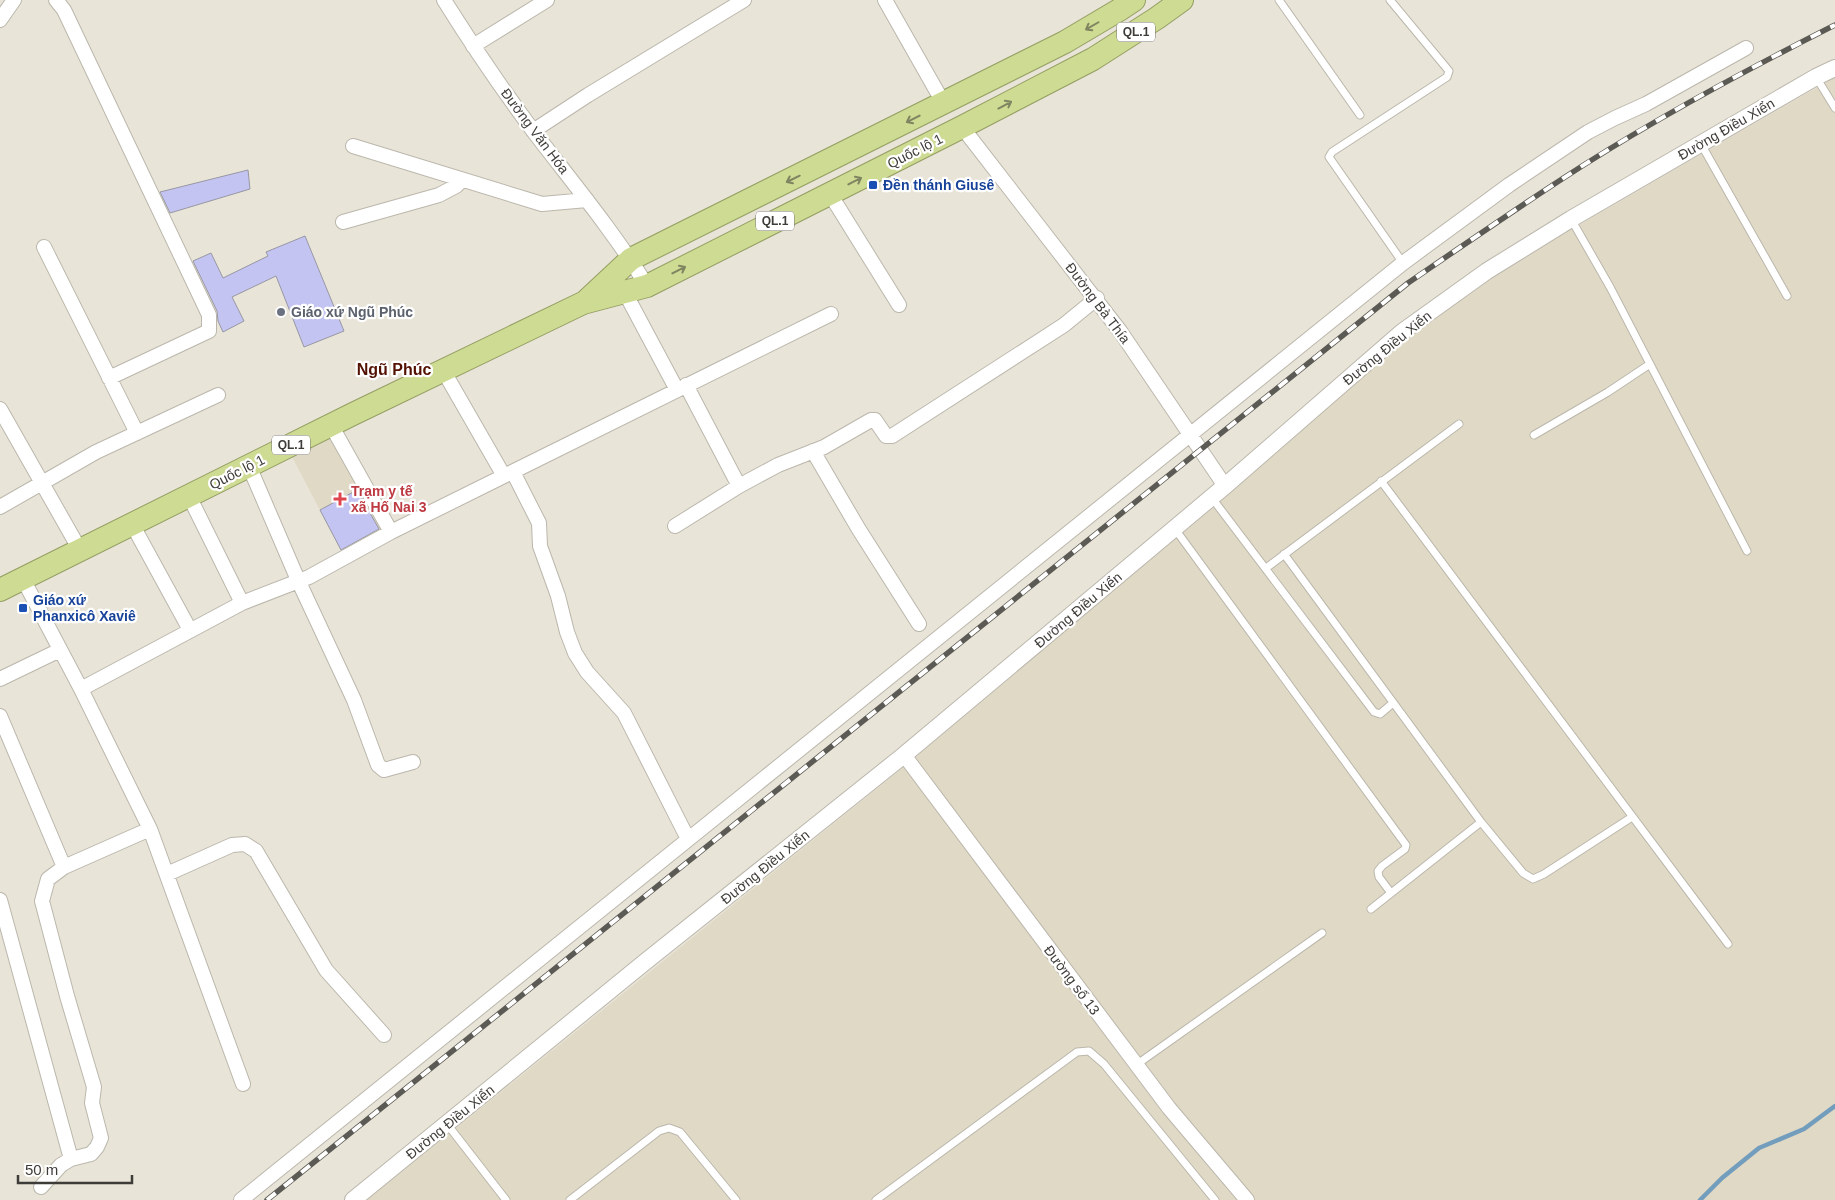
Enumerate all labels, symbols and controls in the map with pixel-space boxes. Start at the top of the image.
one-way arrow [1085,21,1100,31]
road number: QL.1 [1117,22,1155,42]
street label: Đường Văn Hóa [498,85,572,177]
street label: Đường Điều Xiển [1675,95,1777,163]
one-way arrow [997,100,1012,109]
one-way arrow [906,114,921,124]
street label: Quốc lộ 1 [885,130,946,172]
one-way arrow [786,174,801,184]
one-way arrow [847,176,862,185]
place label: Đền thánh Giusê [883,177,994,193]
marker: Đền thánh Giusê [867,179,879,191]
road number: QL.1 [756,212,794,230]
street label: Đường Bà Thía [1062,259,1134,347]
one-way arrow [671,265,686,275]
place label: Giáo xứ Ngũ Phúc [291,304,413,320]
marker: Giáo xứ Ngũ Phúc [275,306,287,318]
street label: Đường Điều Xiển [1340,308,1434,388]
district label: Ngũ Phúc [357,361,431,378]
road number: QL.1 [272,436,310,454]
street label: Quốc lộ 1 [207,451,268,493]
place label: Trạm y tế xã Hố Nai 3 [351,483,427,515]
marker: Trạm y tế xã Hố Nai 3 [333,492,347,506]
street label: Đường Điều Xiển [1031,569,1125,651]
place label: Giáo xứ Phanxicô Xaviê [33,592,136,624]
marker: Giáo xứ Phanxicô Xaviê [17,602,29,614]
street label: Đường Điều Xiển [718,827,812,907]
street label: Đường số 13 [1041,942,1103,1018]
street label: Đường Điều Xiển [403,1082,497,1162]
scale bar [18,1152,131,1184]
text: 50 m [25,1161,58,1178]

